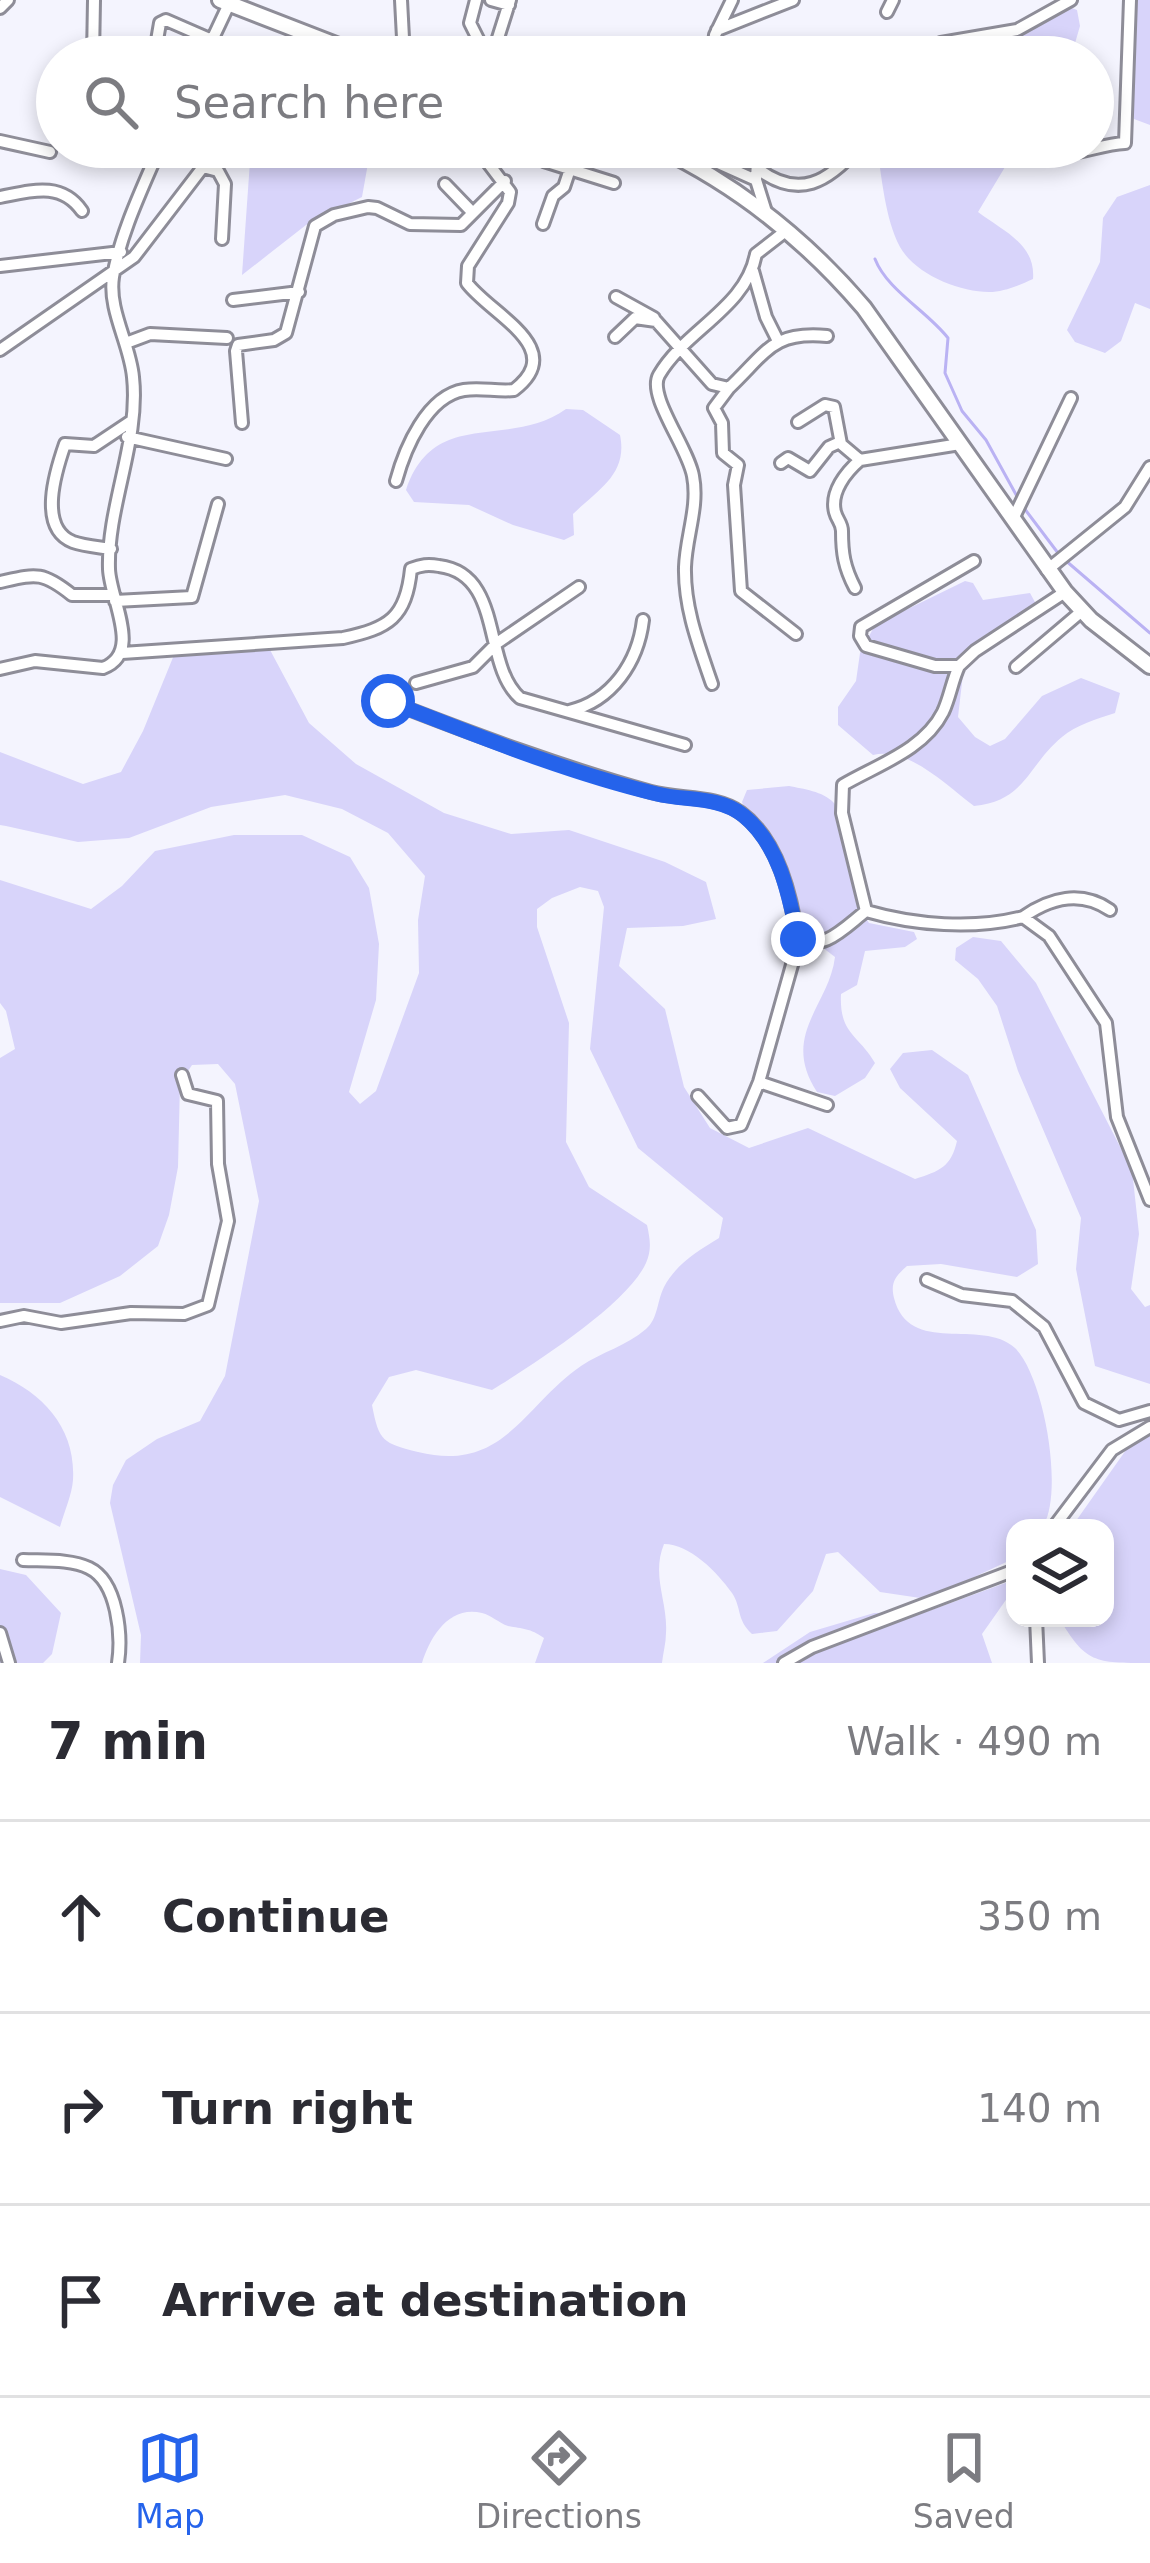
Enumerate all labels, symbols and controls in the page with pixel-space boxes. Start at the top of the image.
search box [36,36,1114,168]
icon: search [78,69,144,135]
text: Search here [174,76,444,129]
route start [361,674,415,728]
route end [771,912,825,966]
map controls [1006,1519,1114,1627]
button: layers [1006,1519,1114,1627]
text: 7 min [48,1712,208,1771]
text: Walk · 490 m [847,1719,1102,1764]
icon: ahead [48,1884,114,1950]
text: Continue [162,1890,390,1943]
text: 350 m [977,1894,1102,1939]
icon: right [48,2076,114,2142]
text: Turn right [162,2082,413,2135]
text: 140 m [977,2086,1102,2131]
icon: arrive [48,2268,114,2334]
text: Arrive at destination [162,2274,688,2327]
tab: Map [135,2425,205,2536]
tab: Directions [476,2425,642,2536]
tab: Saved [913,2425,1015,2536]

